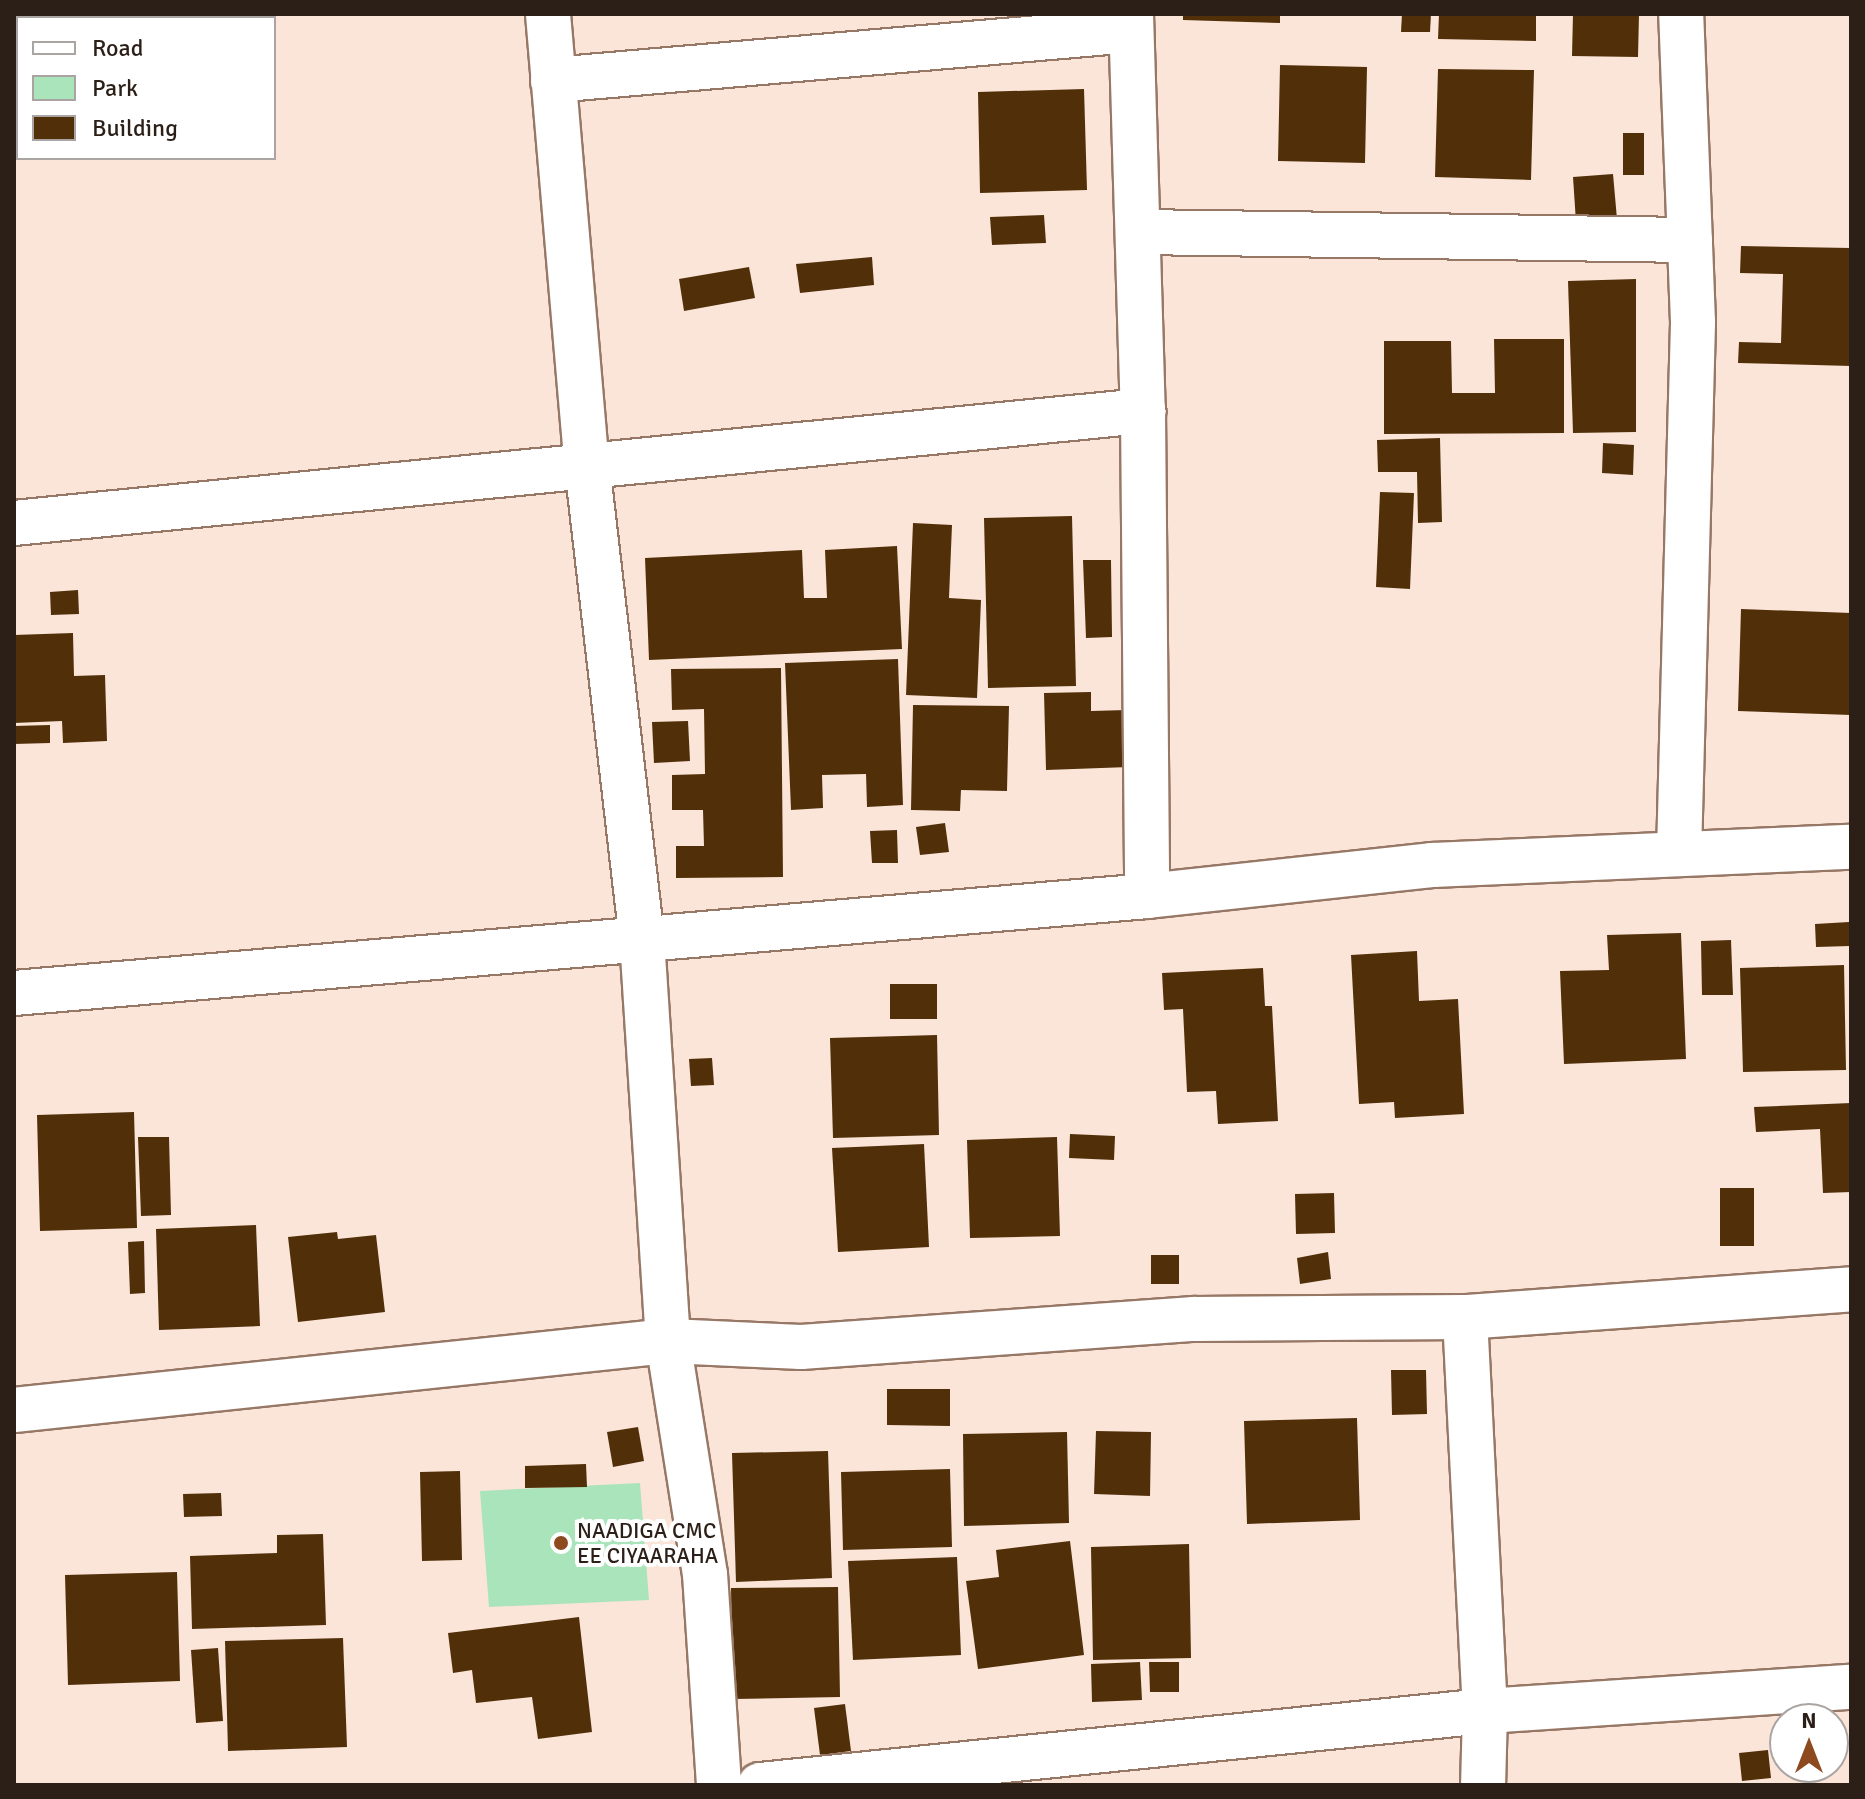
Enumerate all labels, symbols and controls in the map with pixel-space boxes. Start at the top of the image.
legend [16,16,276,160]
text: Road [92,33,143,63]
text: Park [92,73,138,103]
text: Building [92,113,178,143]
place label: NAADIGA CMC EE CIYAARAHA [577,1517,718,1568]
marker: NAADIGA CMC EE CIYAARAHA [552,1534,570,1552]
north arrow [1769,1703,1849,1783]
text: N [1801,1707,1817,1734]

